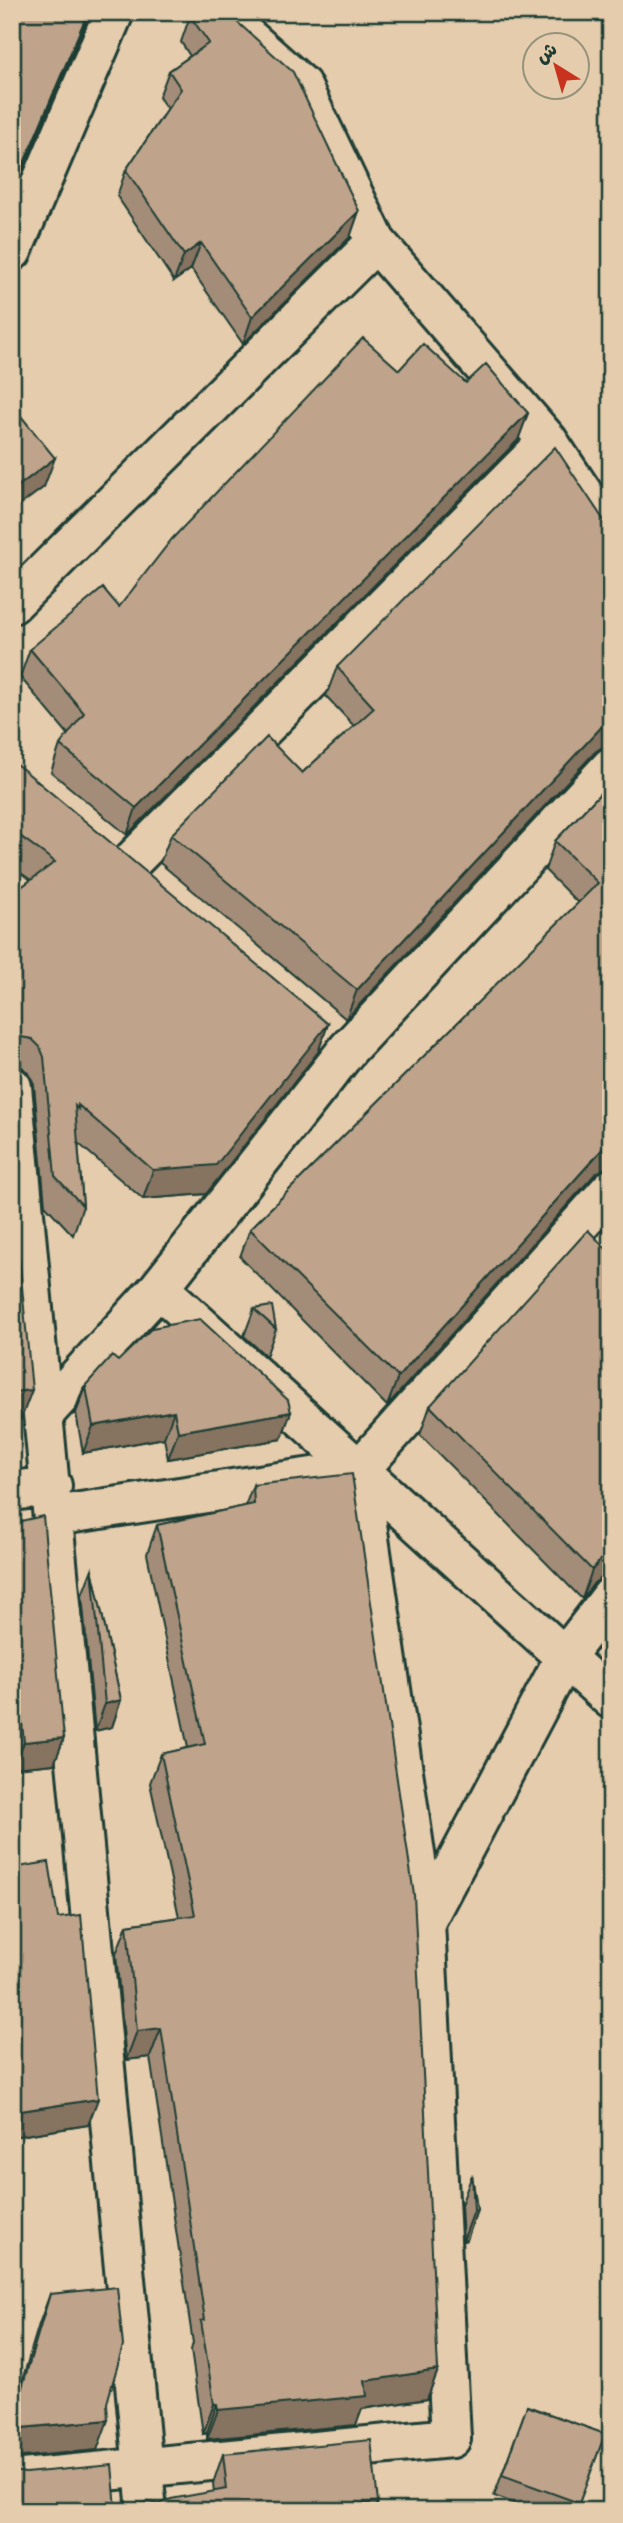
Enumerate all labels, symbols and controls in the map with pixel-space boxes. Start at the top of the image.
north arrow [522,32,592,102]
text: ش [528,33,564,72]

